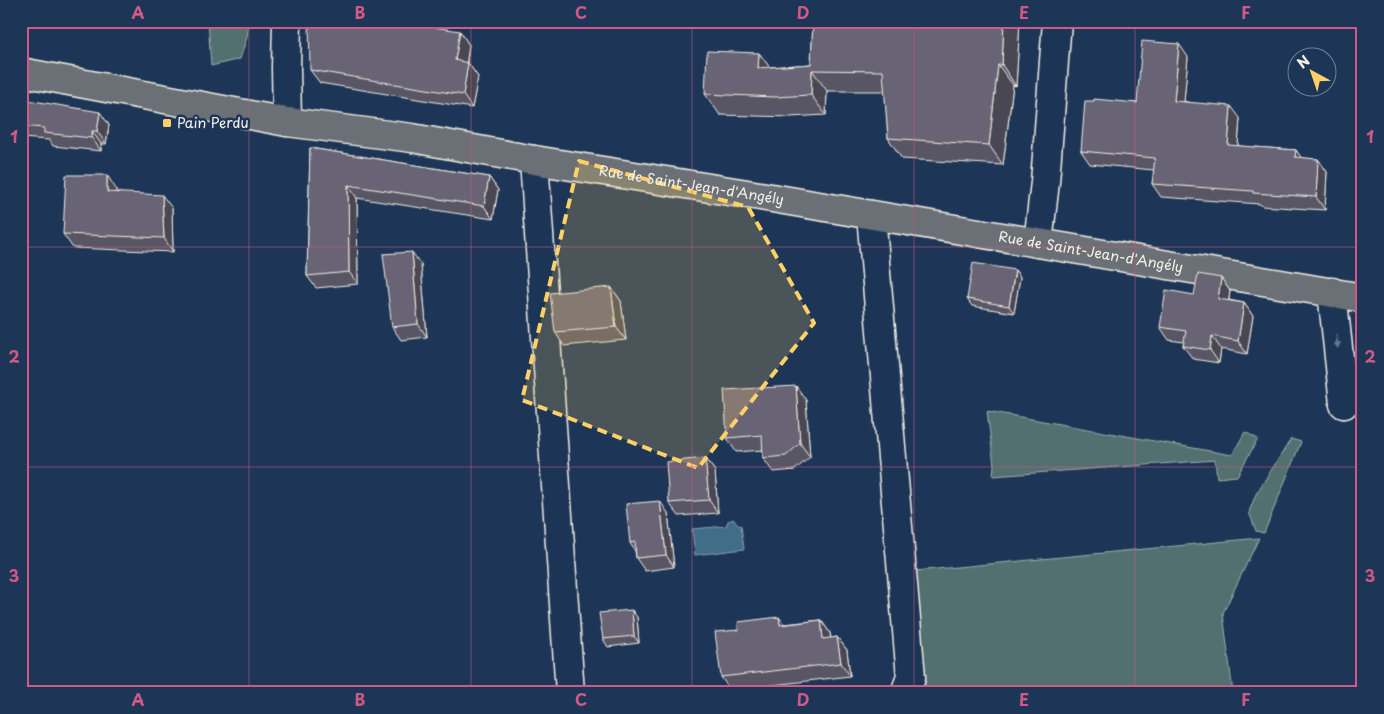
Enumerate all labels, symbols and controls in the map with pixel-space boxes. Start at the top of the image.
text: A [132,0,145,24]
text: B [355,0,366,24]
text: C [575,0,587,24]
text: D [797,0,809,24]
text: E [1019,0,1029,24]
text: F [1241,0,1251,24]
north arrow [1286,48,1336,98]
text: N [1292,50,1314,73]
place label: Pain Perdu [177,112,249,133]
marker: Pain Perdu [161,117,173,129]
text: 1 [10,124,18,148]
text: 1 [1366,124,1374,148]
street label: Rue de Saint-Jean-d'Angély [597,159,786,210]
street label: Rue de Saint-Jean-d'Angély [997,226,1185,277]
one-way arrow [1333,333,1341,349]
text: 2 [8,344,20,368]
text: 2 [1364,344,1376,368]
text: 3 [9,563,19,587]
text: 3 [1365,563,1375,587]
text: A [132,687,145,711]
text: B [355,687,366,711]
text: C [575,687,587,711]
text: D [797,687,809,711]
text: E [1019,687,1029,711]
text: F [1241,687,1251,711]

